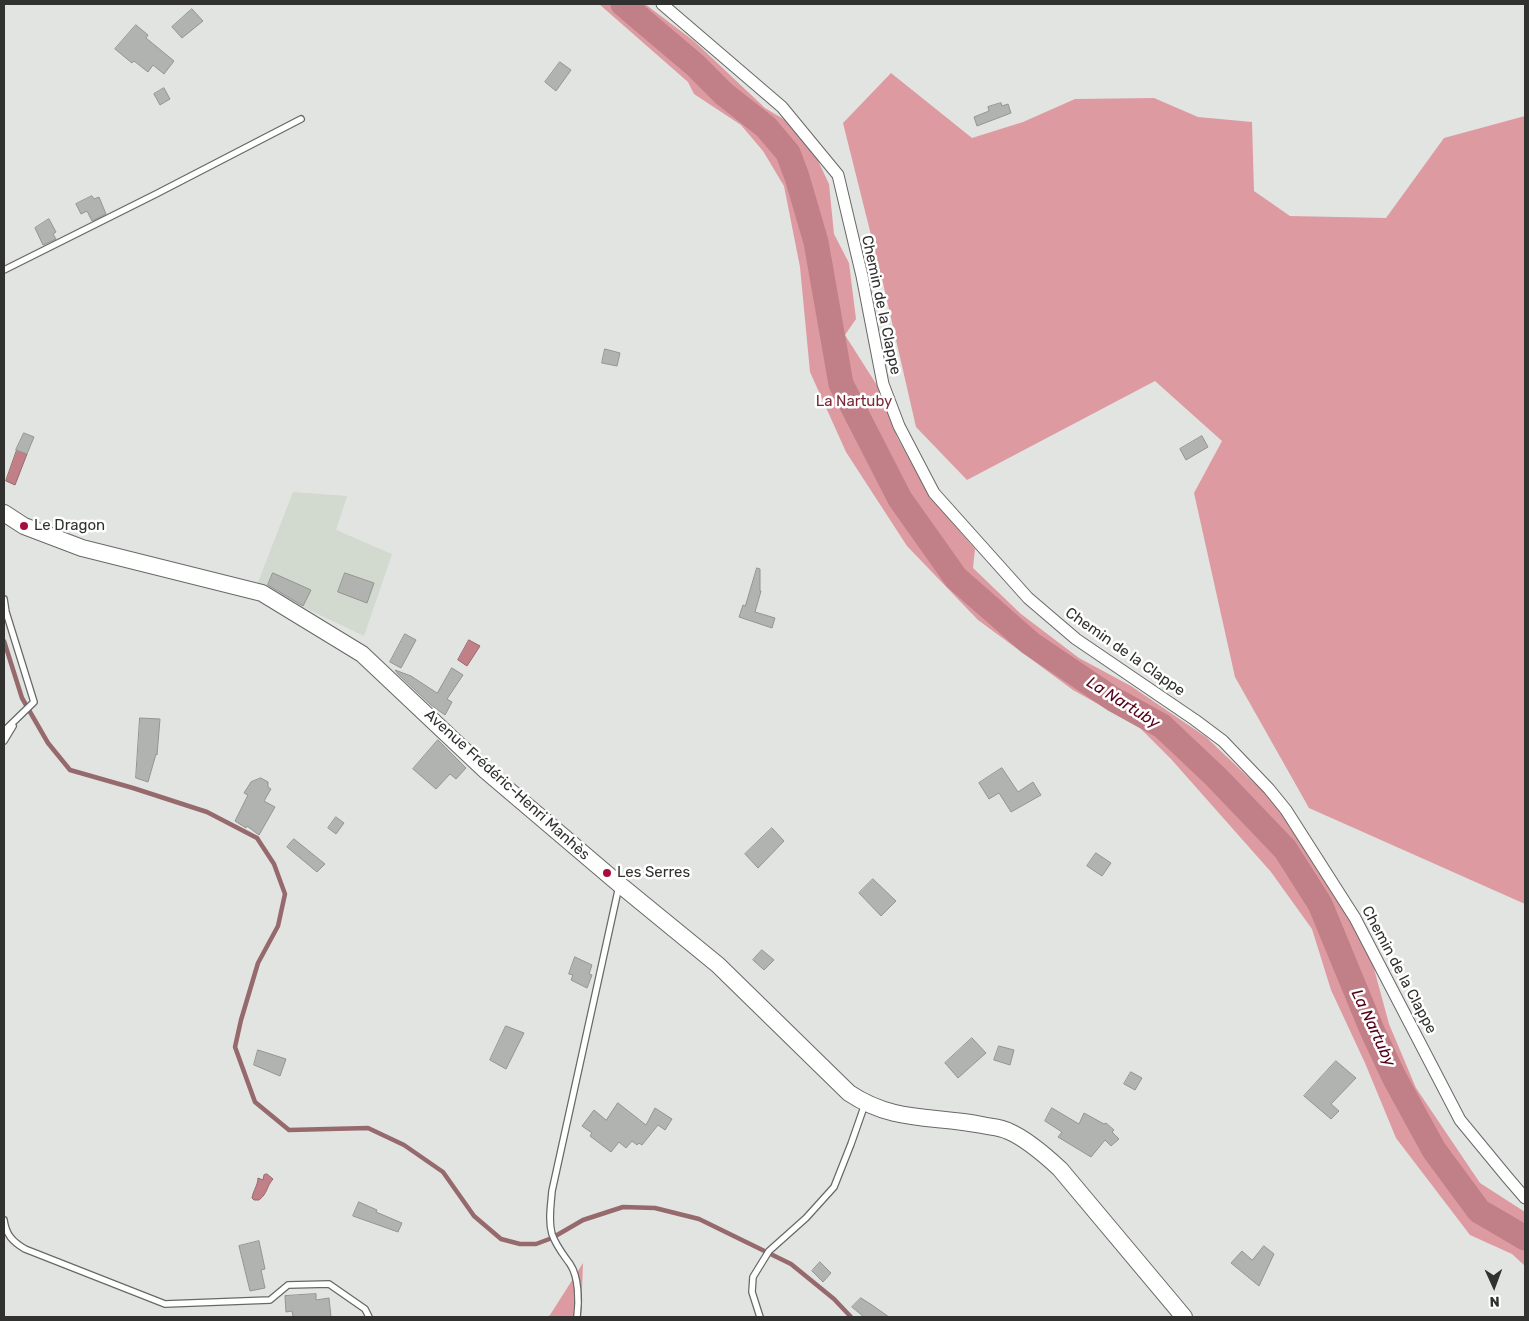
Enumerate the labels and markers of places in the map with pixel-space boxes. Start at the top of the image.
place label: Le Dragon [34,517,105,535]
marker: Le Dragon [18,520,30,532]
place label: Les Serres [617,864,690,882]
marker: Les Serres [601,867,613,879]

